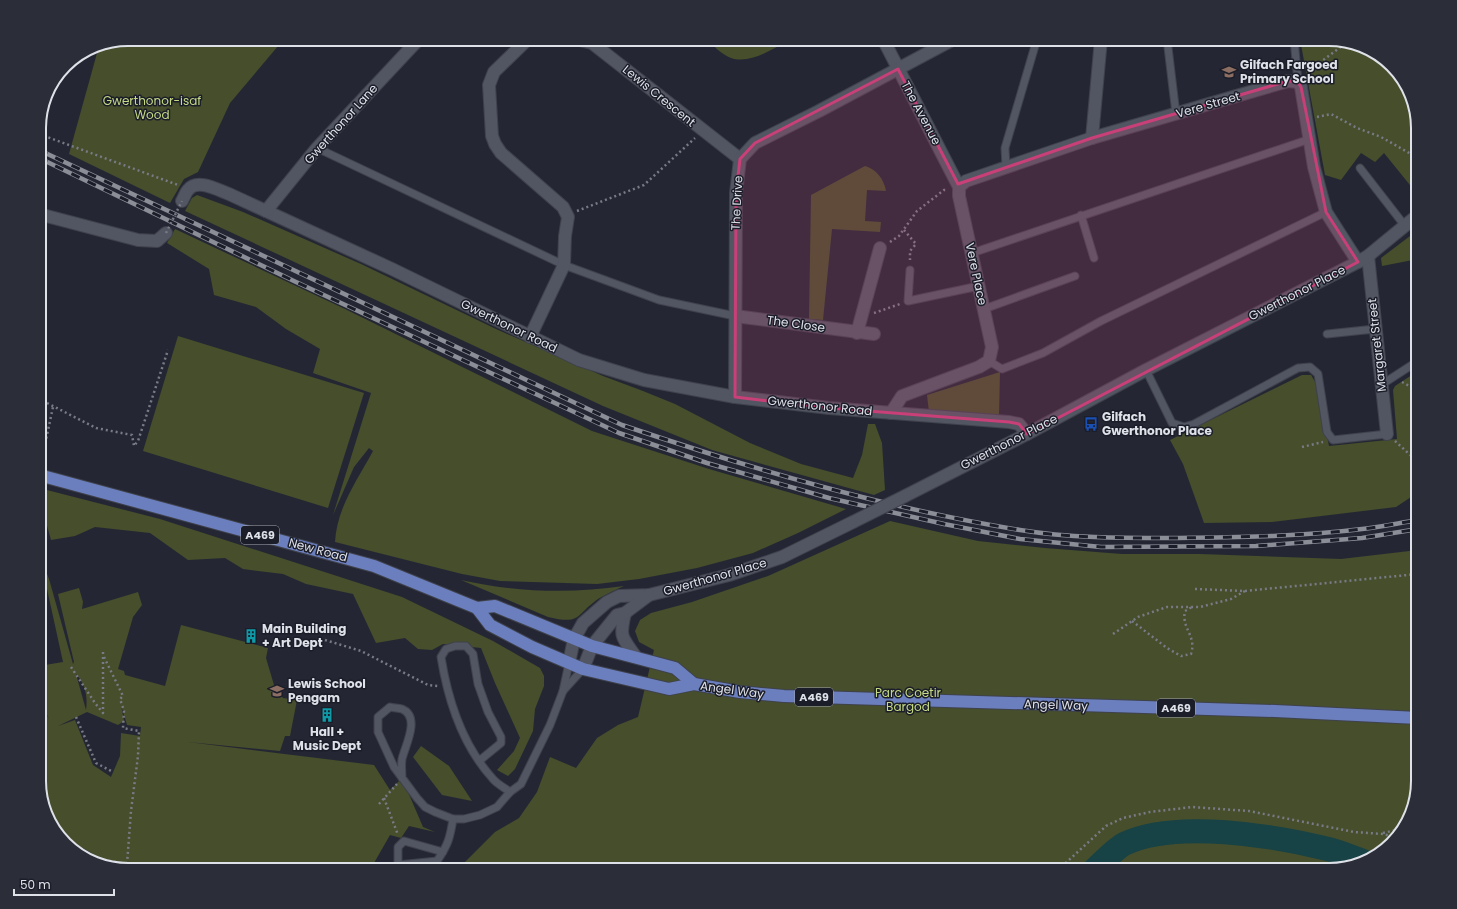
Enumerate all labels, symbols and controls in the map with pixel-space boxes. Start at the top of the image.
place label: Gilfach Fargoed Primary School [1240,56,1338,87]
street label: Lewis Crescent [619,61,699,130]
school or university icon: Gilfach Fargoed Primary School [1221,64,1237,80]
street label: The Avenue [898,78,945,148]
street label: Gwerthonor Lane [300,80,381,167]
street label: Vere Street [1174,87,1242,122]
park label: Gwerthonor-isaf Wood [103,92,201,123]
street label: The Drive [727,175,746,231]
street label: Vere Place [962,241,991,307]
street label: Gwerthonor Place [1245,261,1348,324]
street label: Gwerthonor Road [458,295,560,356]
street label: Margaret Street [1363,298,1390,393]
street label: The Close [766,311,826,336]
street label: Gwerthonor Road [767,392,873,419]
place label: Gilfach Gwerthonor Place [1102,408,1213,439]
street label: Gwerthonor Place [957,410,1060,473]
bus stop icon: Gilfach Gwerthonor Place [1083,416,1099,432]
road number: A469 [241,526,279,544]
street label: New Road [287,534,349,566]
street label: Gwerthonor Place [661,554,768,599]
place label: Main Building + Art Dept [262,620,346,651]
building icon: Main Building + Art Dept [243,628,259,644]
place label: Lewis School Pengam [288,675,366,706]
street label: Angel Way [699,677,765,702]
school or university icon: Lewis School Pengam [269,683,285,699]
park label: Parc Coetir Bargod [875,684,942,715]
road number: A469 [795,688,833,706]
street label: Angel Way [1024,695,1089,714]
road number: A469 [1157,699,1195,717]
building icon: Hall + Music Dept [319,707,335,723]
place label: Hall + Music Dept [293,723,361,754]
scale bar [14,871,114,897]
text: 50 m [20,876,51,893]

